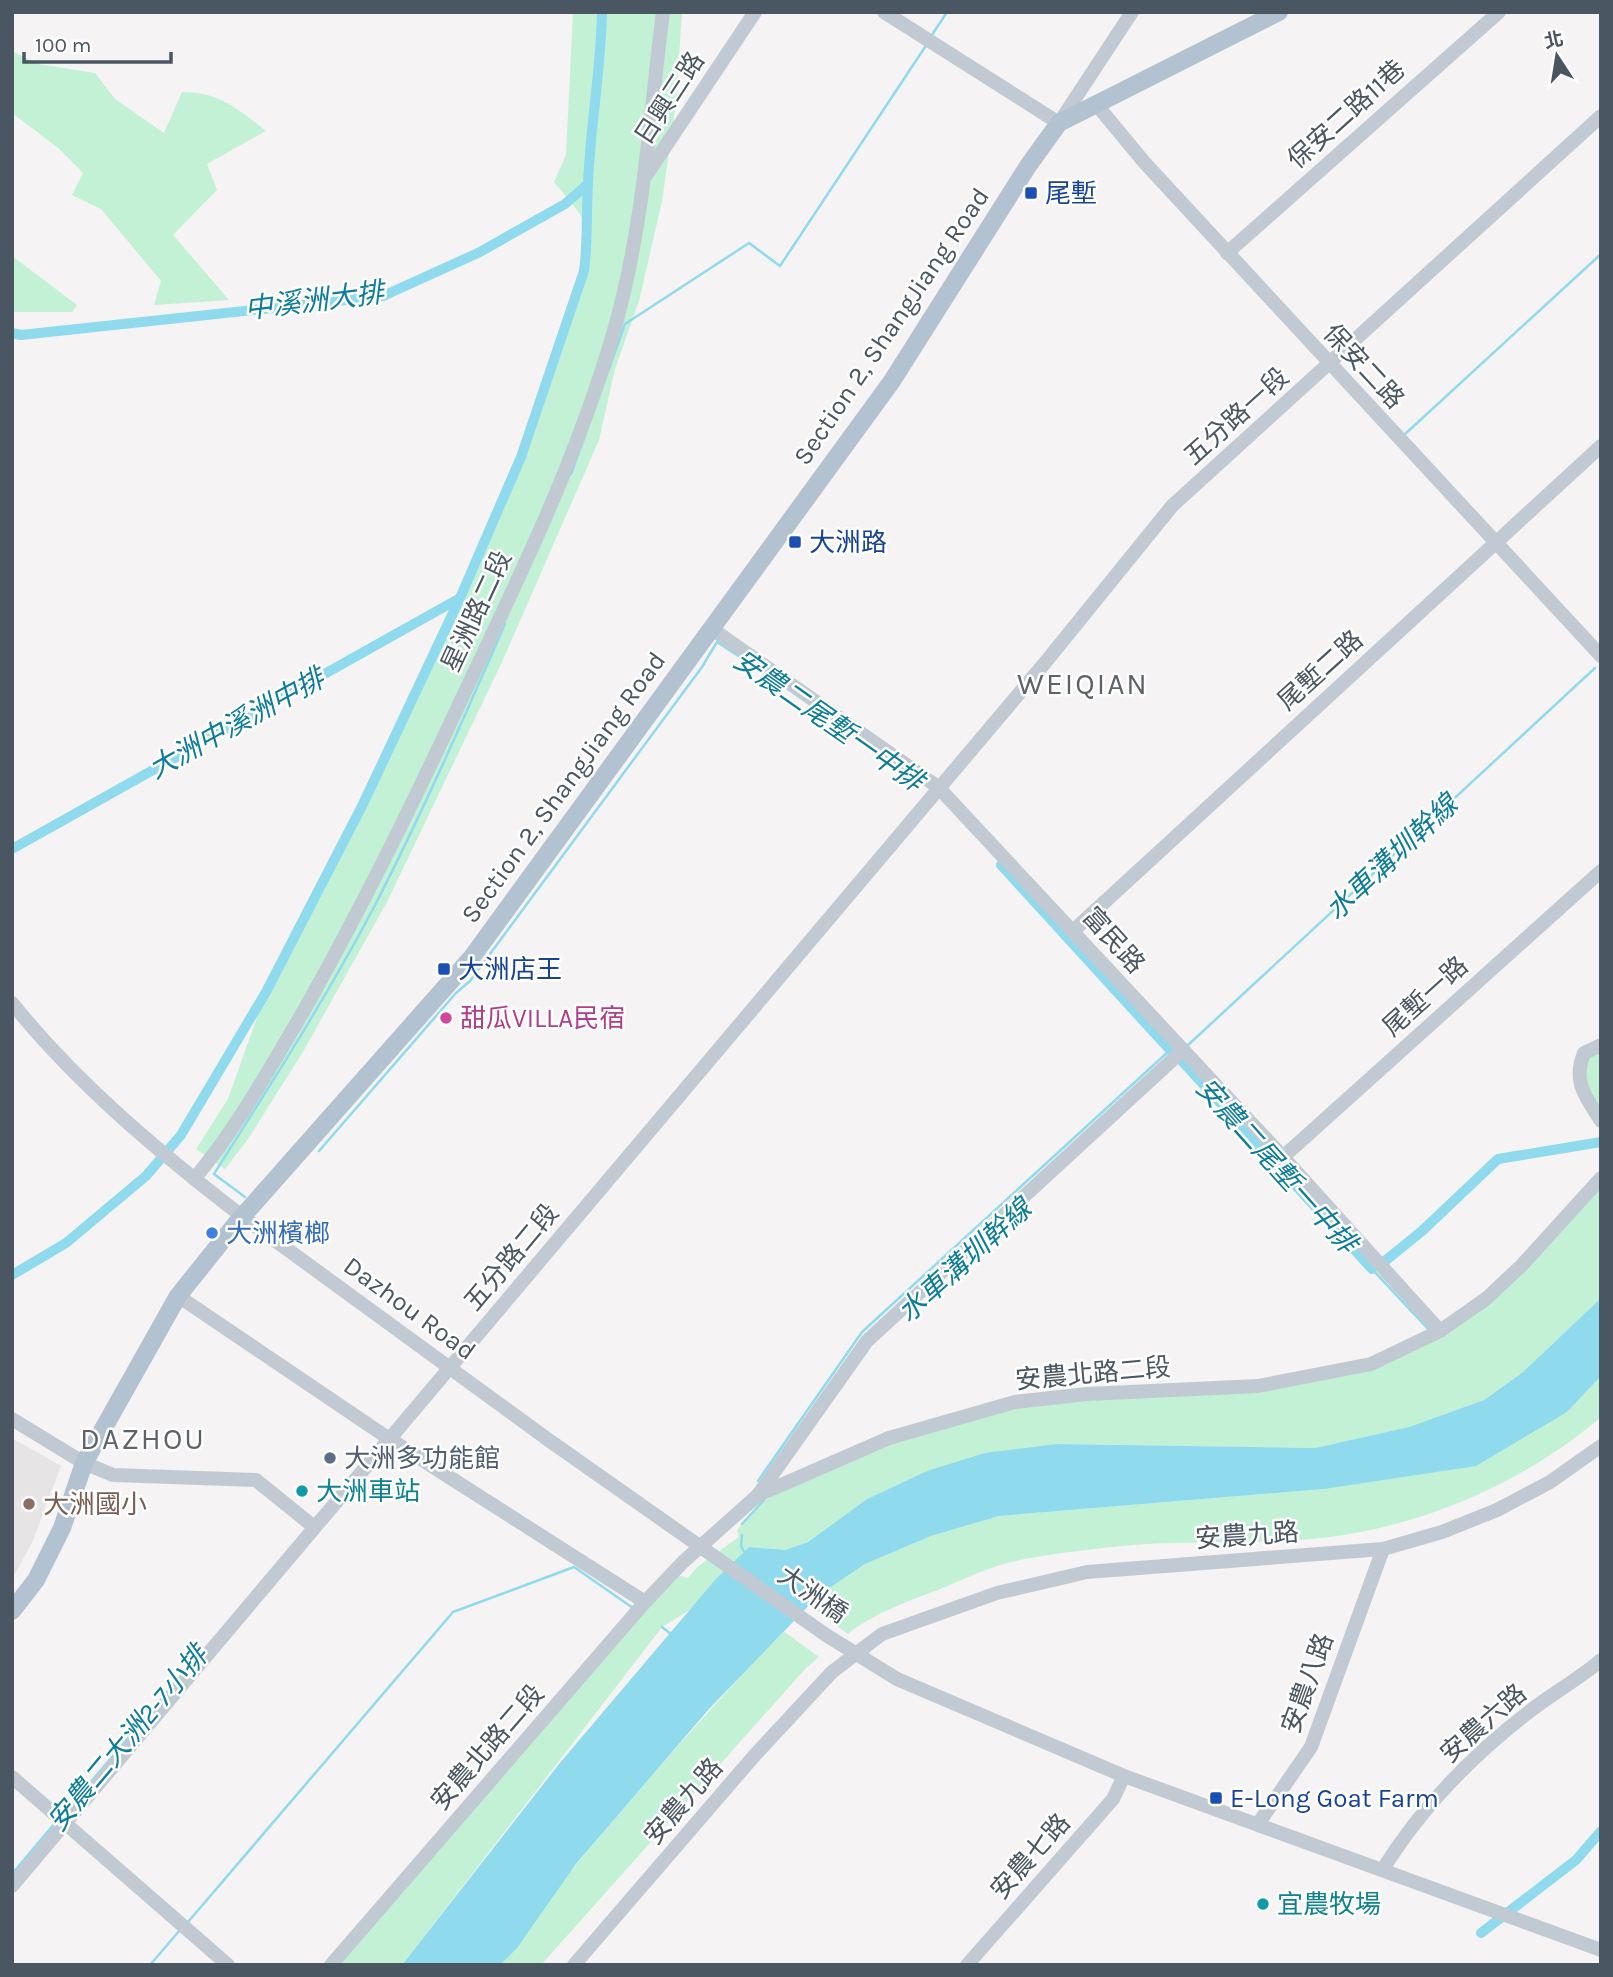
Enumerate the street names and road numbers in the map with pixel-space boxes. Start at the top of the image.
street label: 日興三路 [628,46,711,150]
street label: 保安二路11巷 [1281,54,1411,175]
street label: Section 2, ShangJiang Road [787,182,996,471]
street label: 保安二路 [1317,318,1410,415]
street label: 五分路一段 [1178,361,1295,471]
street label: 星洲路二段 [435,546,518,677]
street label: 尾塹二路 [1271,624,1369,717]
street label: Section 2, ShangJiang Road [455,646,672,929]
street label: 富民路 [1076,901,1151,980]
street label: 尾塹一路 [1376,950,1474,1043]
street label: 五分路二段 [458,1198,565,1317]
street label: Dazhou Road [338,1250,482,1367]
street label: 安農北路二段 [1014,1351,1172,1396]
street label: 安農九路 [1194,1516,1300,1555]
street label: 大洲橋 [772,1559,854,1629]
street label: 安農八路 [1275,1629,1340,1737]
street label: 安農北路二段 [425,1678,550,1816]
street label: 安農六路 [1434,1678,1533,1769]
street label: 安農九路 [638,1752,729,1851]
street label: 安農七路 [984,1807,1077,1905]

